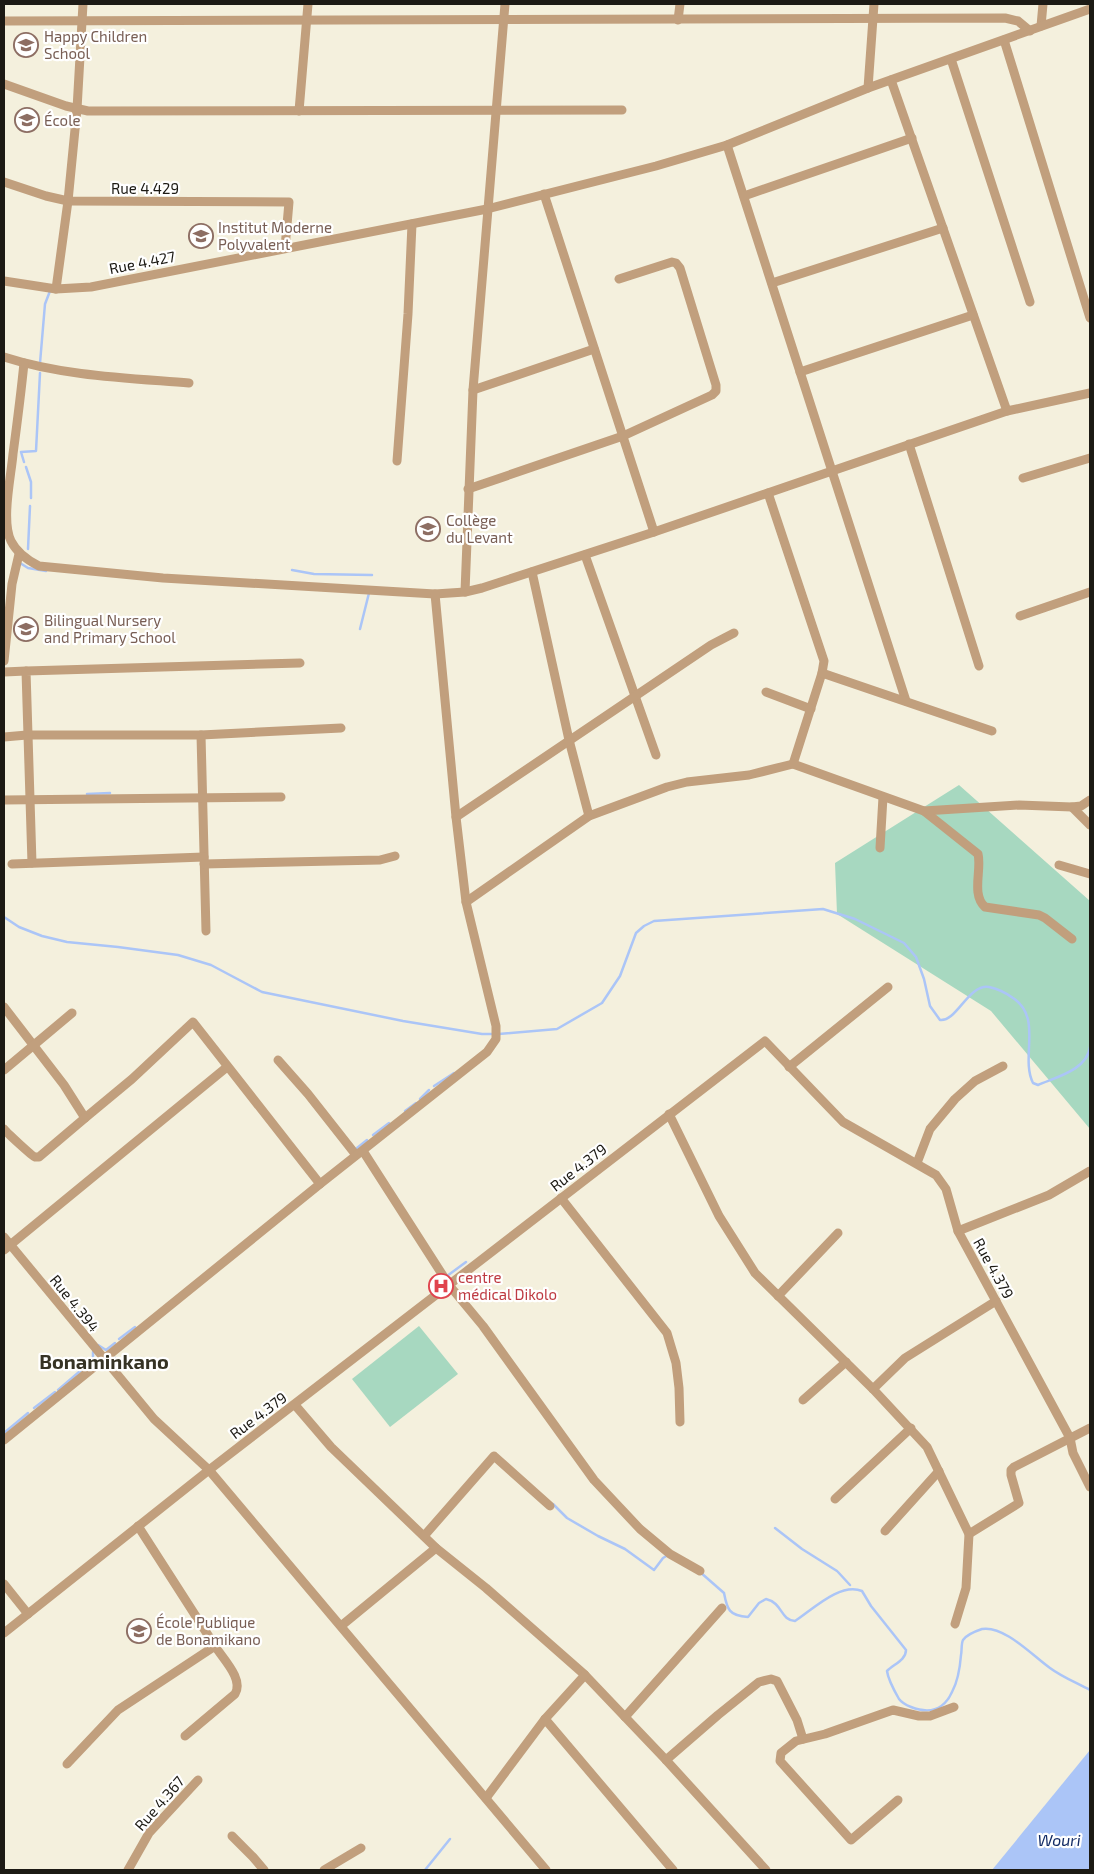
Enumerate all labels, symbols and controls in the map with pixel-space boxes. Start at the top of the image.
place label: Happy Children School [44,27,147,62]
school or university icon: Happy Children School [13,32,39,58]
school or university icon: École [14,107,40,133]
place label: École [44,111,81,129]
street label: Rue 4.429 [111,179,179,197]
place label: Institut Moderne Polyvalent [218,218,332,253]
school or university icon: Institut Moderne Polyvalent [188,223,214,249]
street label: Rue 4.427 [107,247,177,277]
place label: Collège du Levant [446,511,513,546]
school or university icon: Collège du Levant [415,516,441,542]
place label: Bilingual Nursery and Primary School [44,611,176,646]
school or university icon: Bilingual Nursery and Primary School [13,616,39,642]
street label: Rue 4.379 [546,1139,610,1195]
street label: Rue 4.379 [970,1235,1018,1301]
place label: centre médical Dikolo [458,1268,557,1303]
street label: Rue 4.394 [47,1271,103,1335]
hospital icon: centre médical Dikolo [428,1273,454,1299]
district label: Bonaminkano [39,1349,169,1373]
street label: Rue 4.379 [226,1388,290,1442]
place label: École Publique de Bonamikano [156,1613,261,1648]
school or university icon: École Publique de Bonamikano [126,1618,152,1644]
street label: Rue 4.367 [130,1772,188,1834]
water label: Wouri [1037,1830,1081,1849]

